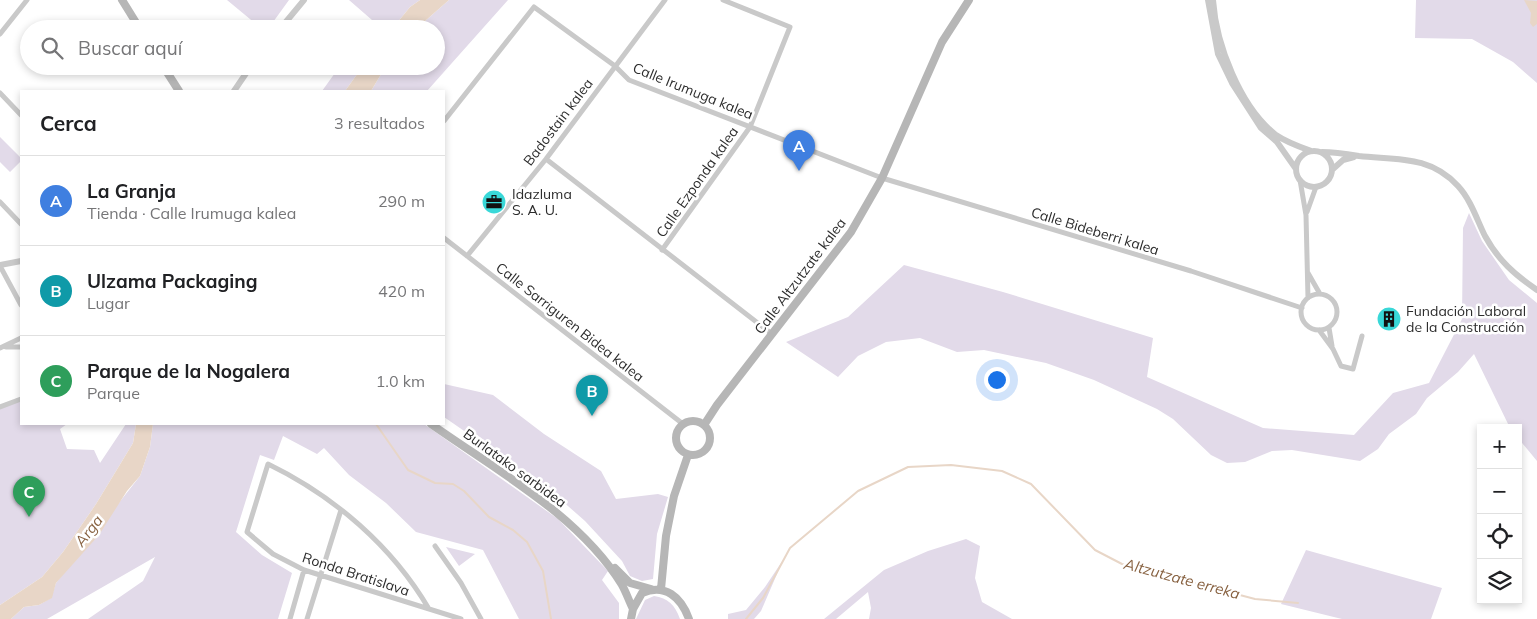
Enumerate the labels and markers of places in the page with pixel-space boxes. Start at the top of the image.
pin: A [783,130,815,171]
place label: Idazluma S. A. U. [512,185,572,219]
office icon: Idazluma S. A. U. [481,189,507,215]
place label: Fundación Laboral de la Construcción [1406,302,1526,336]
building icon: Fundación Laboral de la Construcción [1376,306,1402,332]
pin: B [576,375,608,416]
pin: C [13,476,45,517]

